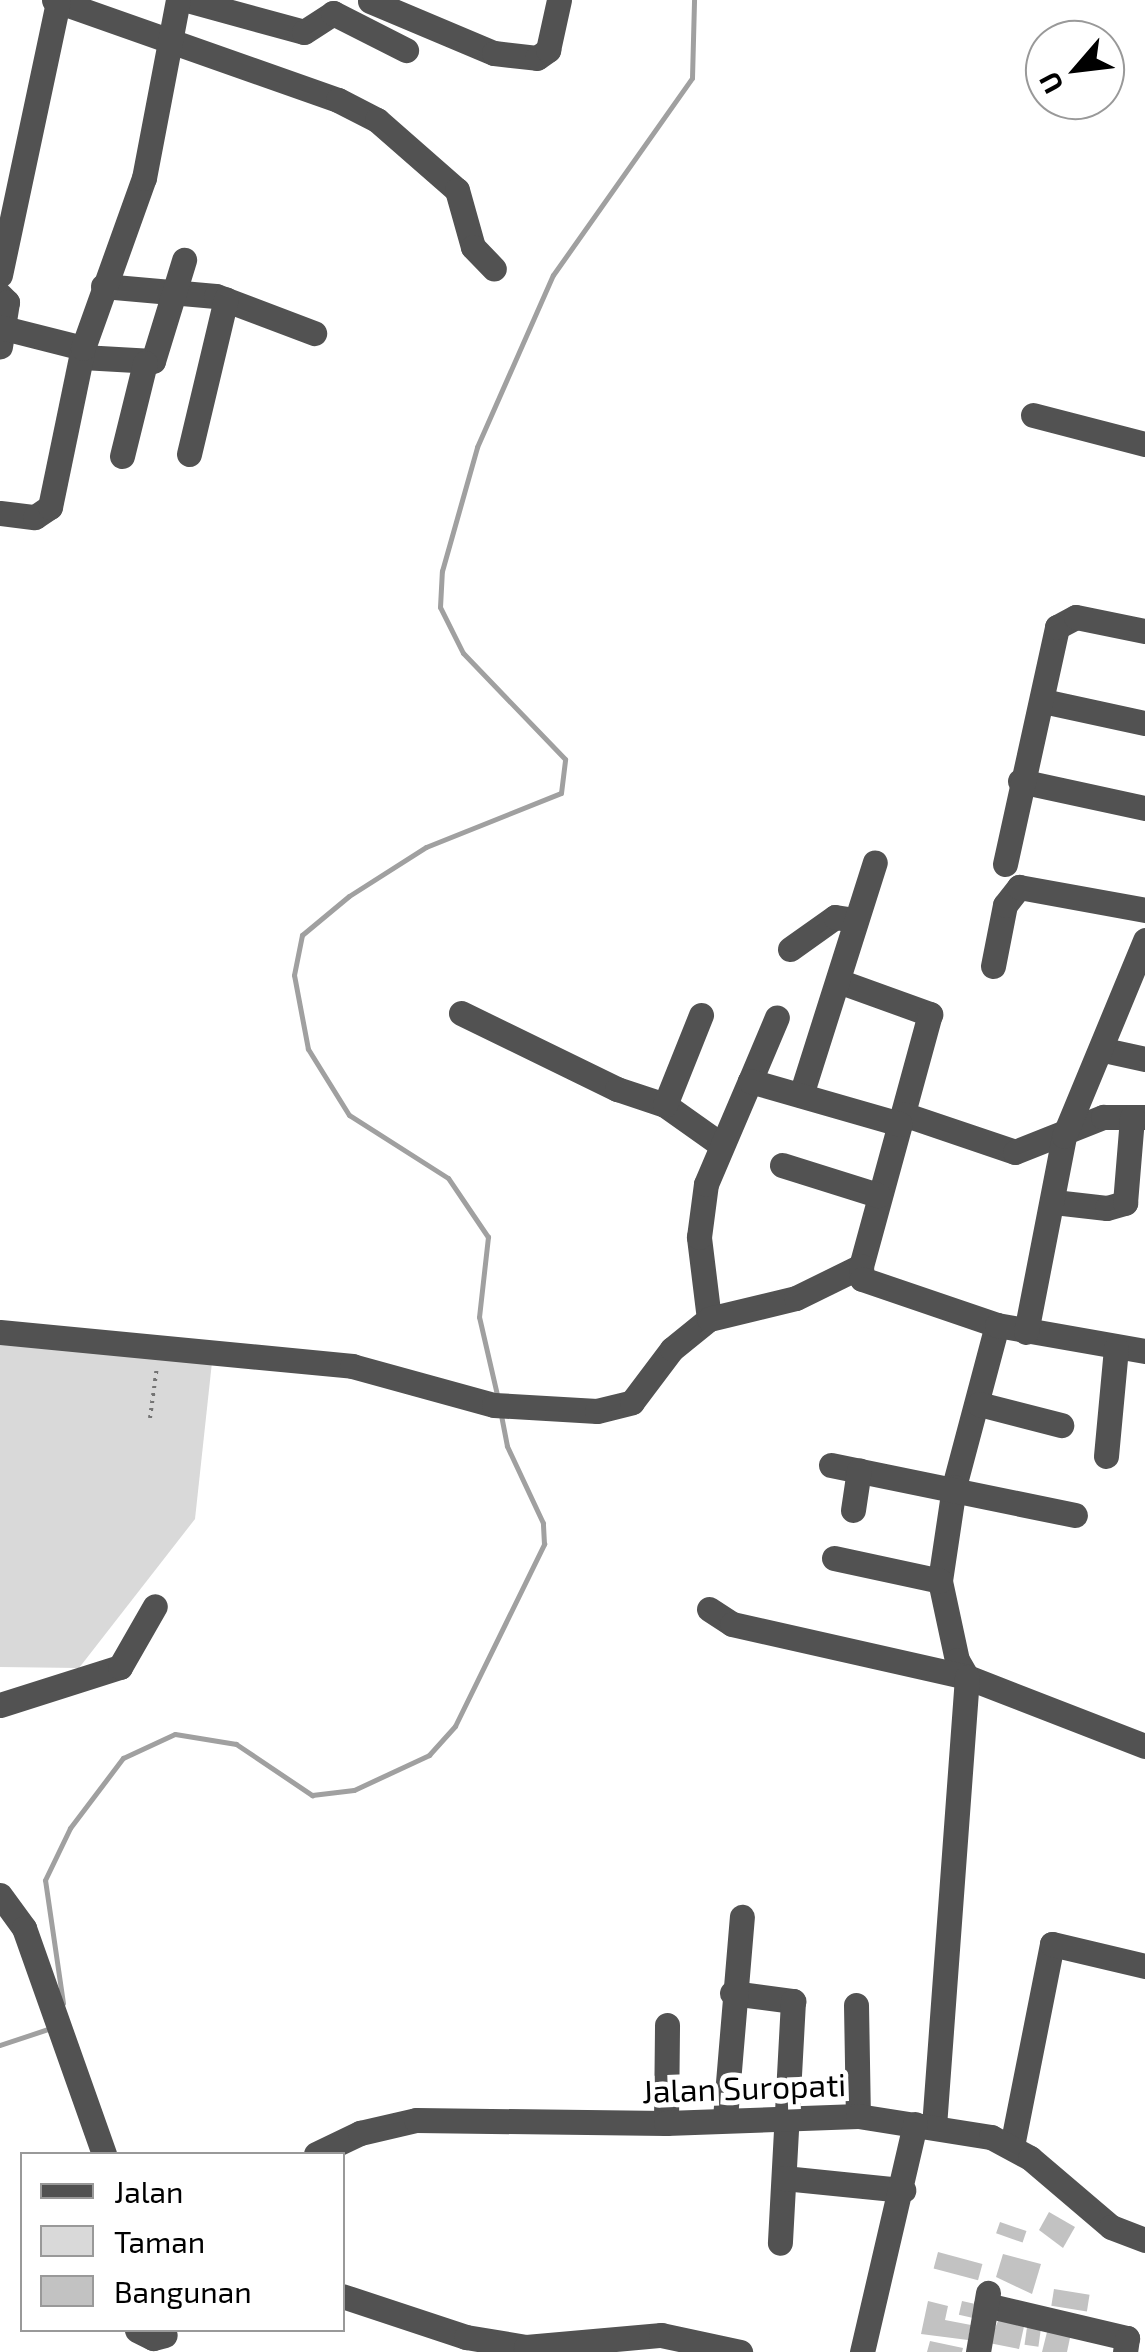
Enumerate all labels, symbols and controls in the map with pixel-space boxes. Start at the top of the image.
north arrow [1025,20,1125,120]
text: U [1031,67,1070,100]
street label: Jalan Suropati [641,2064,847,2110]
legend [20,2152,345,2332]
text: Jalan [114,2173,183,2209]
text: Taman [114,2223,205,2259]
text: Bangunan [114,2273,252,2309]

